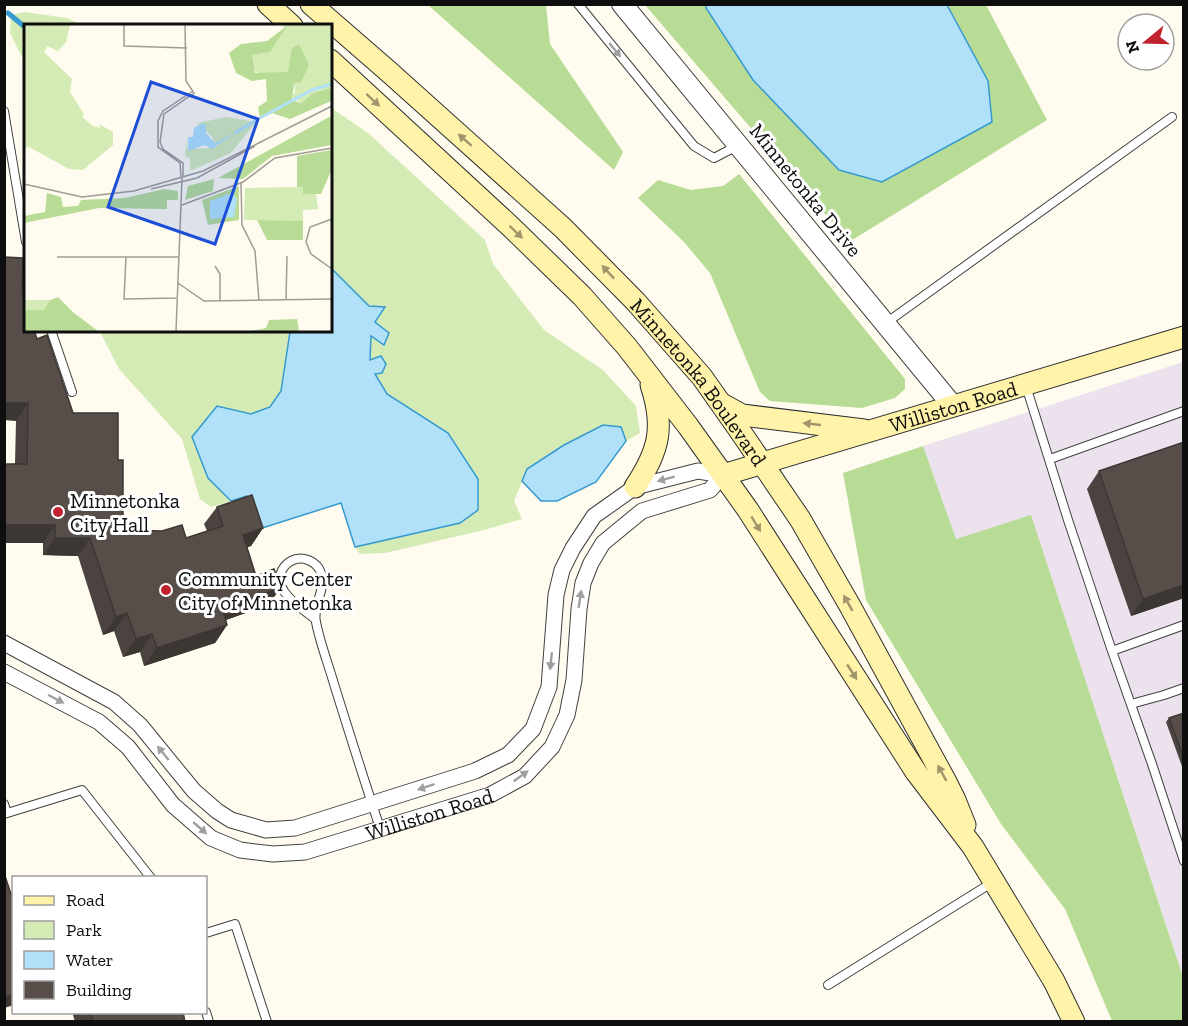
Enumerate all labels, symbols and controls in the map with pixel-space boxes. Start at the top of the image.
north arrow [1116,12,1176,72]
inset map [24,24,332,332]
text: N [1121,38,1143,56]
one-way arrow [608,42,621,57]
one-way arrow [365,93,380,106]
street label: Minnetonka Drive [745,118,867,262]
one-way arrow [458,134,473,147]
one-way arrow [509,225,523,239]
one-way arrow [601,266,615,280]
street label: Minnetonka Boulevard [626,293,773,471]
street label: Williston Road [886,375,1020,437]
one-way arrow [803,419,822,429]
one-way arrow [657,475,675,485]
place label: Minnetonka City Hall [70,488,180,537]
marker: Minnetonka City Hall [51,505,65,519]
one-way arrow [751,516,762,532]
place label: Community Center City of Minnetonka [178,566,353,615]
marker: Community Center City of Minnetonka [159,583,173,597]
one-way arrow [576,589,585,608]
one-way arrow [843,594,853,611]
one-way arrow [546,651,556,670]
one-way arrow [846,664,857,680]
one-way arrow [48,694,65,704]
one-way arrow [157,745,169,760]
one-way arrow [937,765,947,782]
one-way arrow [513,770,529,782]
street label: Williston Road [362,782,496,845]
one-way arrow [417,783,435,792]
one-way arrow [192,821,207,834]
legend [12,876,207,1014]
text: Road [66,889,105,911]
text: Park [66,919,102,941]
text: Water [66,949,113,971]
text: Building [66,979,132,1001]

